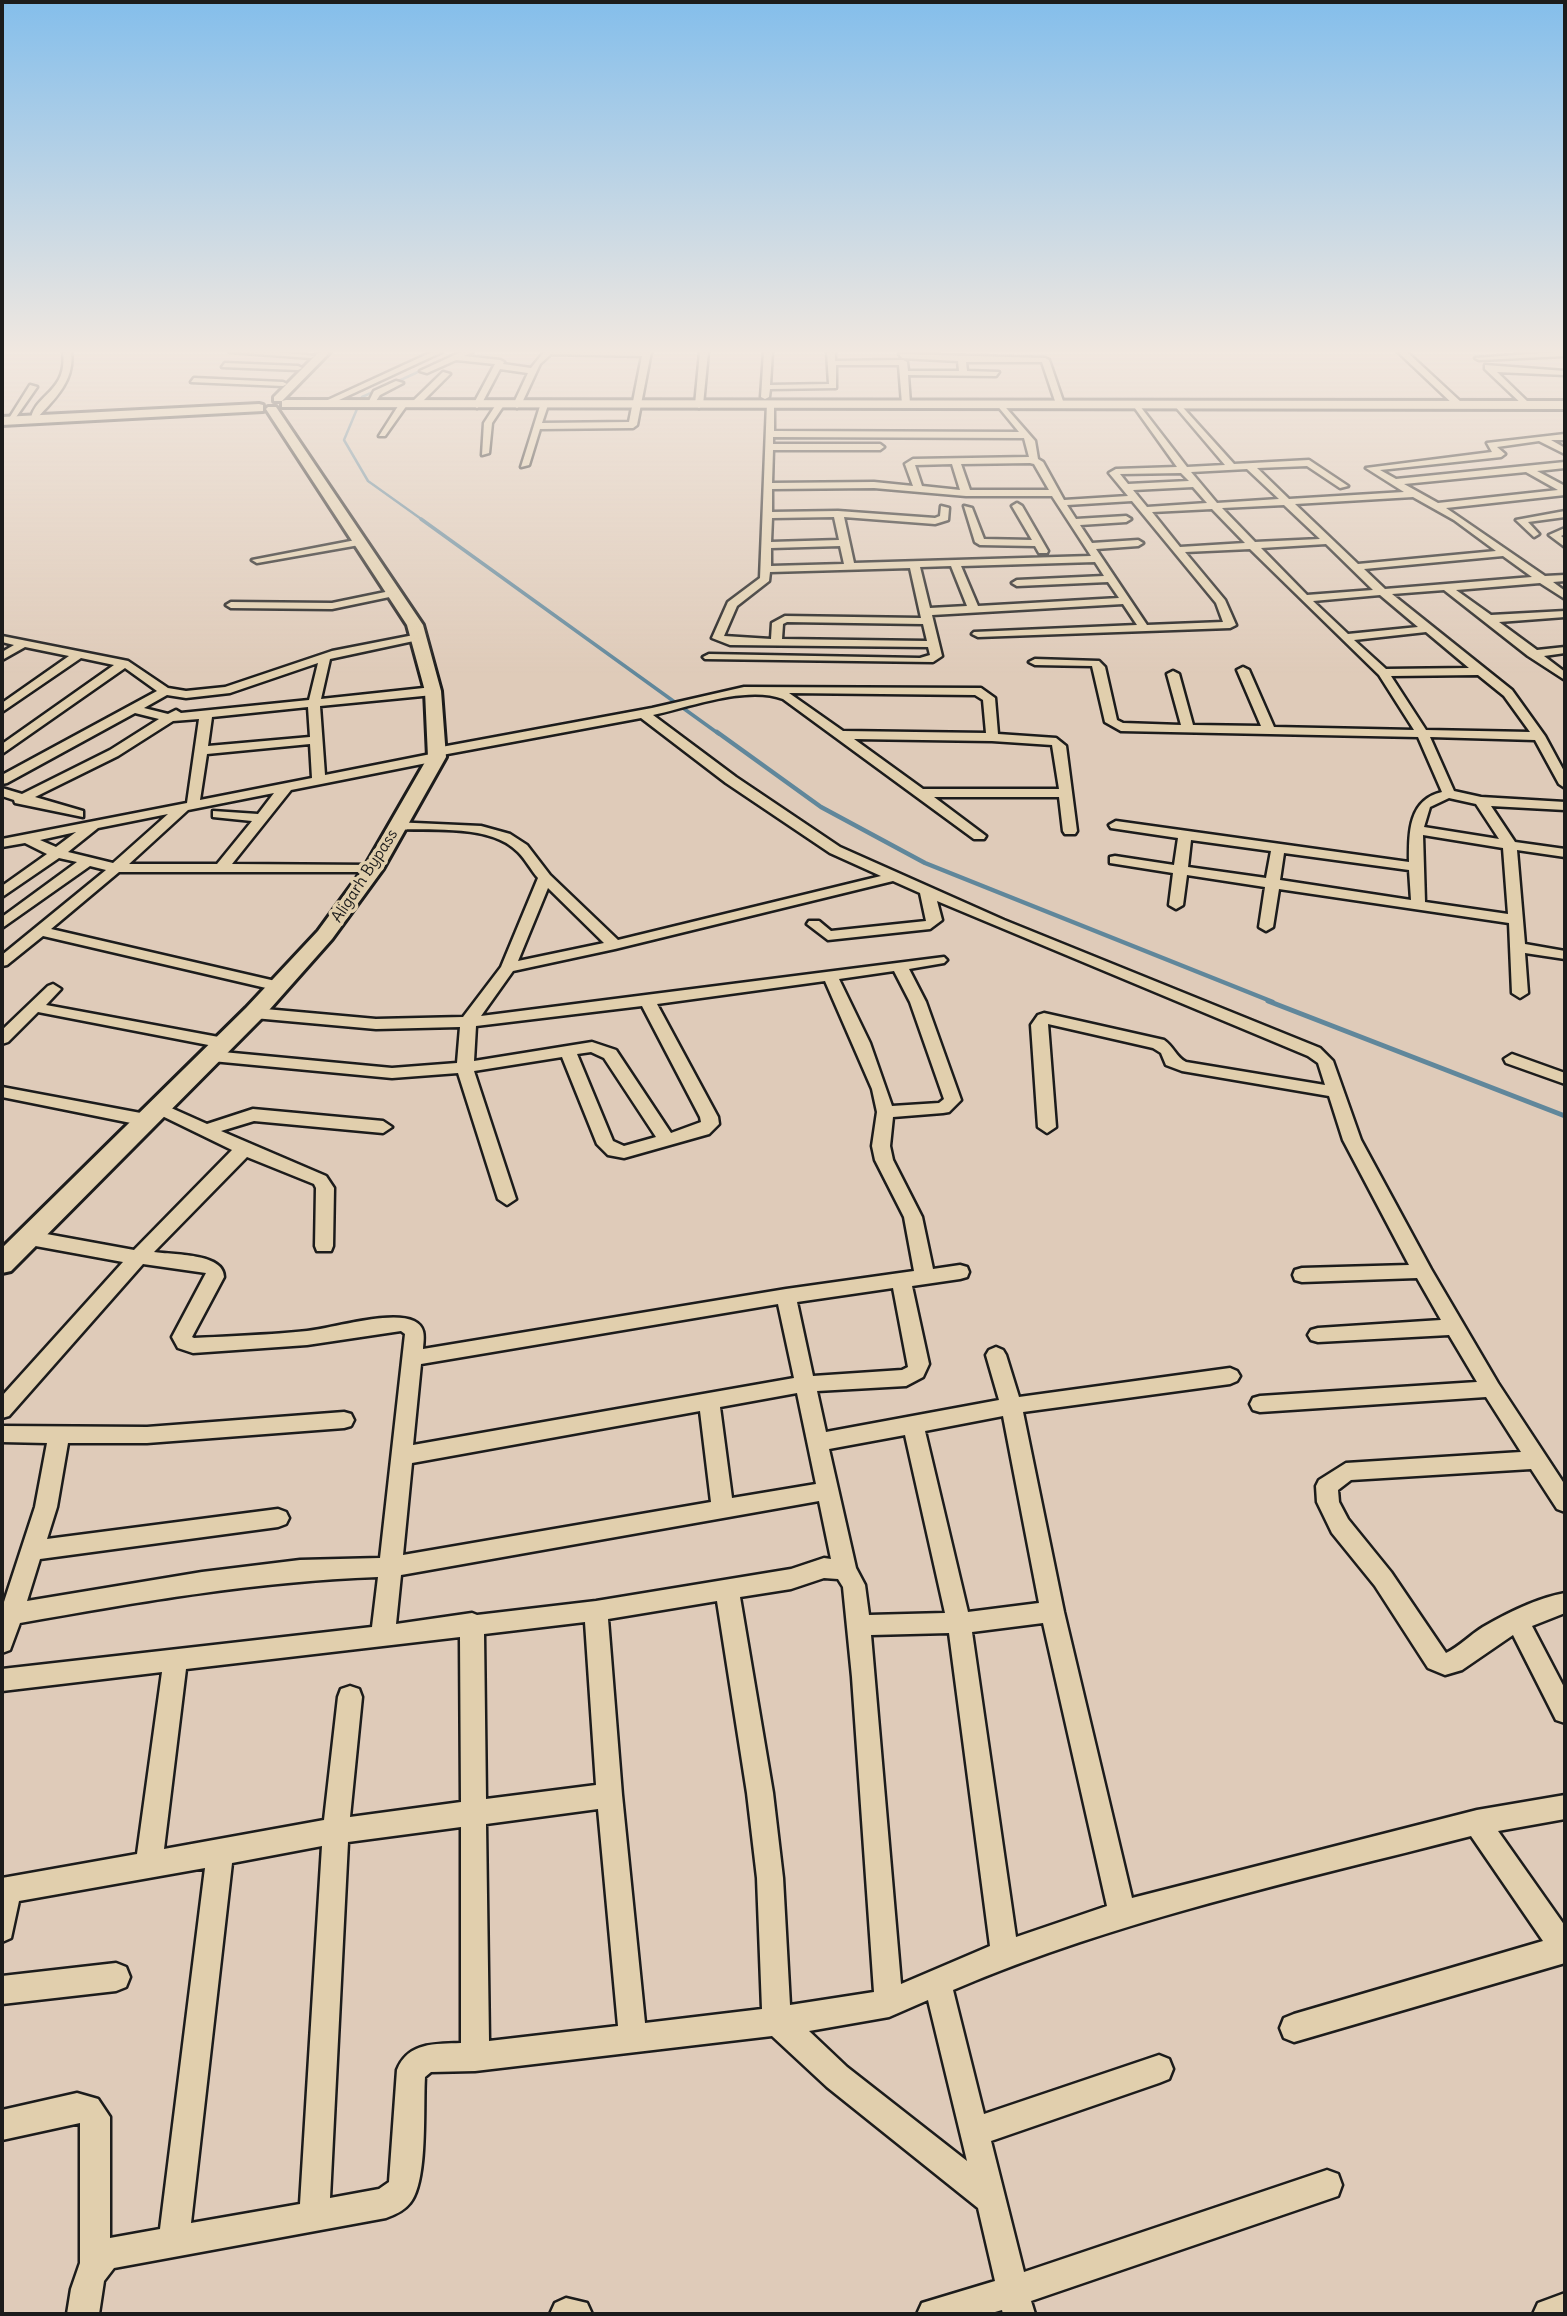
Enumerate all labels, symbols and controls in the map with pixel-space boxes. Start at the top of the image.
street label: Aligarh Bypass [328,826,402,926]

